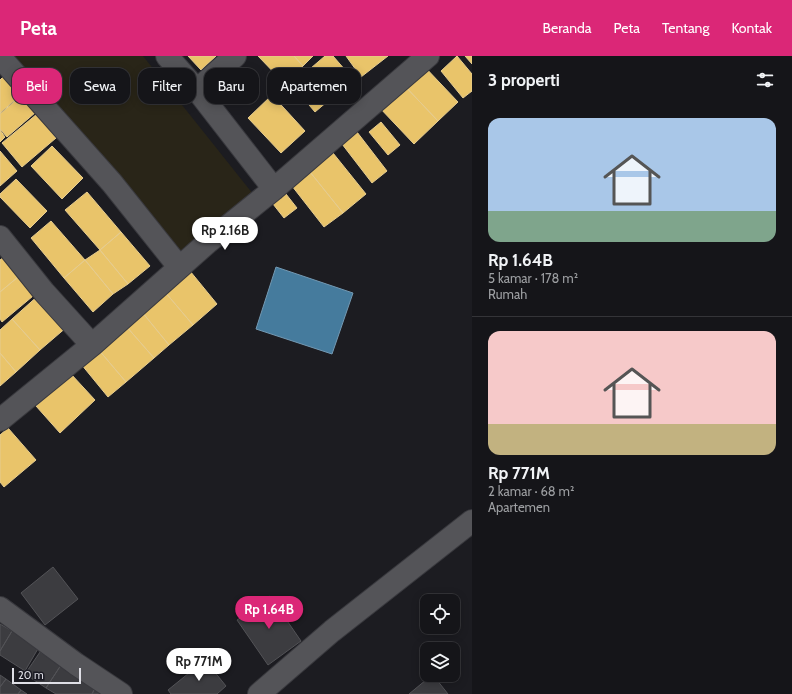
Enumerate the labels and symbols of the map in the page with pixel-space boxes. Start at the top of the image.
pin: Rp 2.16B [184,217,266,251]
pin: Rp 1.64B [228,596,310,630]
pin: Rp 771M [162,648,236,682]
scale bar [12,666,81,685]

